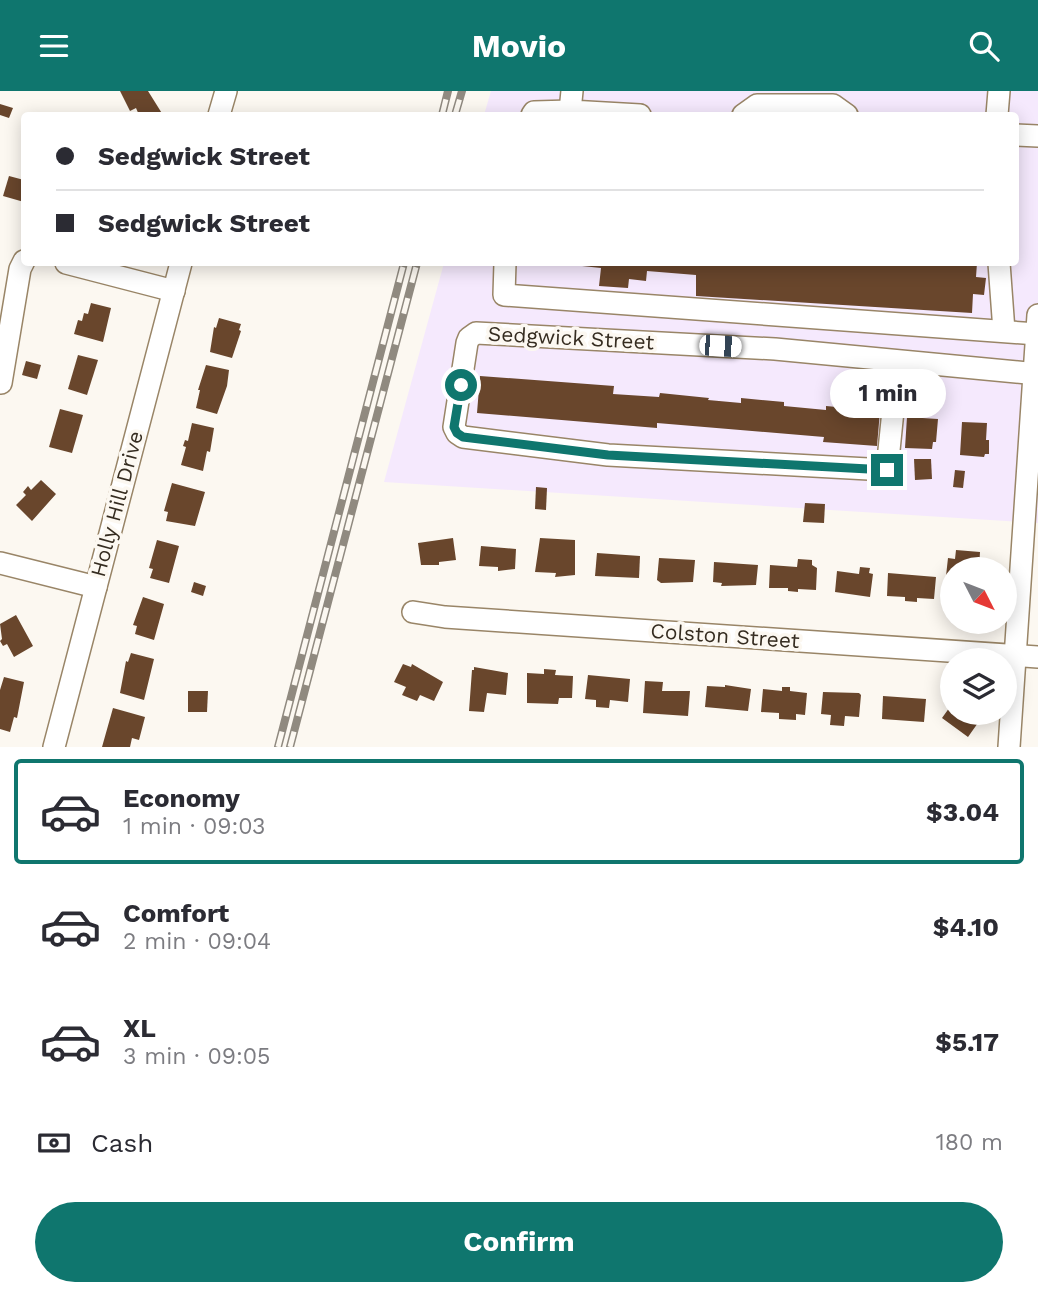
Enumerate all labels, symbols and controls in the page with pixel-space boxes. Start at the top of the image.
icon: menu [35,27,73,65]
text: Movio [472,27,566,65]
icon: search [965,27,1003,65]
text: Sedgwick Street [98,141,310,171]
text: Sedgwick Street [98,208,310,238]
street label: Sedgwick Street [487,321,655,354]
car [699,334,742,358]
route start [445,369,477,401]
callout: 1 min [829,369,945,417]
text: 1 min [858,380,918,407]
street label: Holly Hill Drive [85,428,148,580]
route end [871,454,903,486]
north arrow [940,557,1017,633]
map controls [940,557,1017,725]
street label: Colston Street [650,618,801,653]
button: layers [940,648,1017,725]
icon: car [39,780,102,843]
text: Economy [123,783,240,813]
text: $3.04 [926,797,999,827]
text: 1 min · 09:03 [123,813,266,840]
icon: car [39,895,102,958]
text: Comfort [123,898,229,928]
text: $4.10 [933,912,999,942]
text: 2 min · 09:04 [123,928,271,955]
icon: car [39,1010,102,1073]
text: XL [123,1013,156,1043]
text: $5.17 [935,1027,999,1057]
text: 3 min · 09:05 [123,1043,270,1070]
icon: cash [35,1124,73,1162]
text: Cash [91,1128,153,1158]
text: 180 m [936,1129,1003,1156]
button: Confirm [35,1202,1003,1282]

